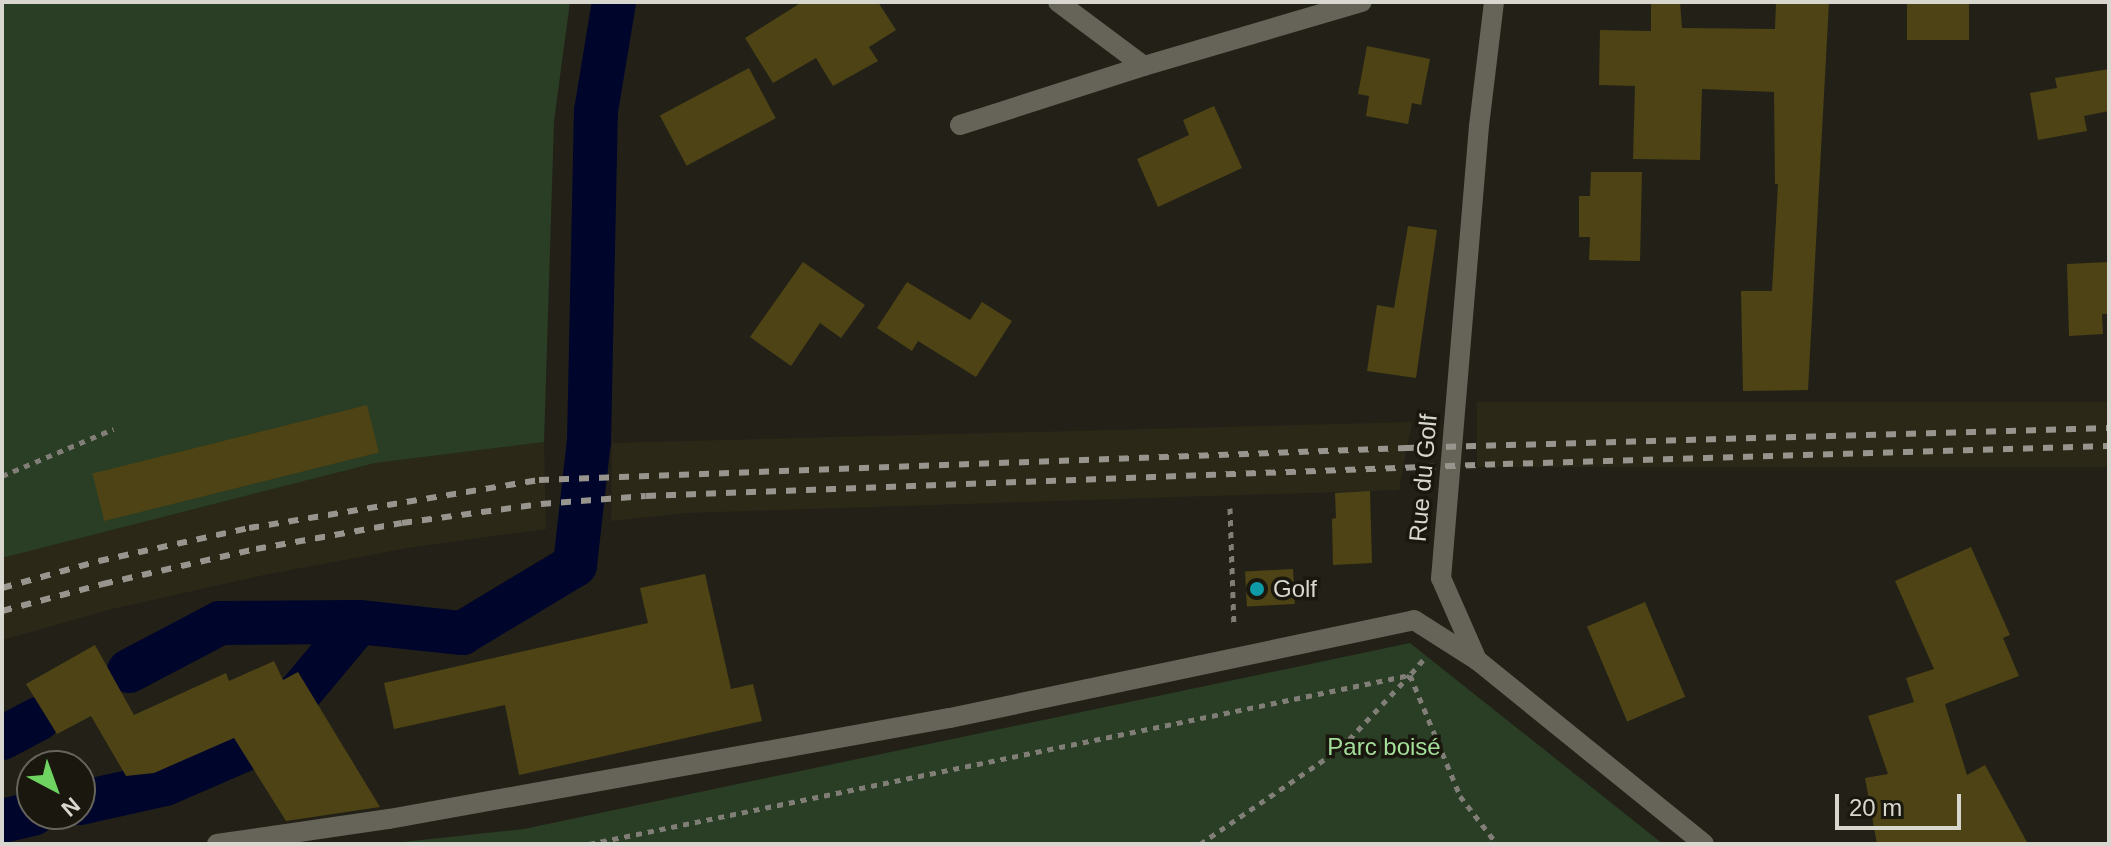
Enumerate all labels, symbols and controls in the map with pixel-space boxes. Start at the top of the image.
street label: Rue du Golf [1403,413,1443,543]
place label: Golf [1273,575,1317,603]
marker: Golf [1248,580,1266,598]
park label: Parc boisé [1327,733,1441,761]
north arrow [16,750,96,830]
scale bar [1839,778,1965,828]
text: N [57,792,85,822]
text: 20 m [1849,794,1902,821]

